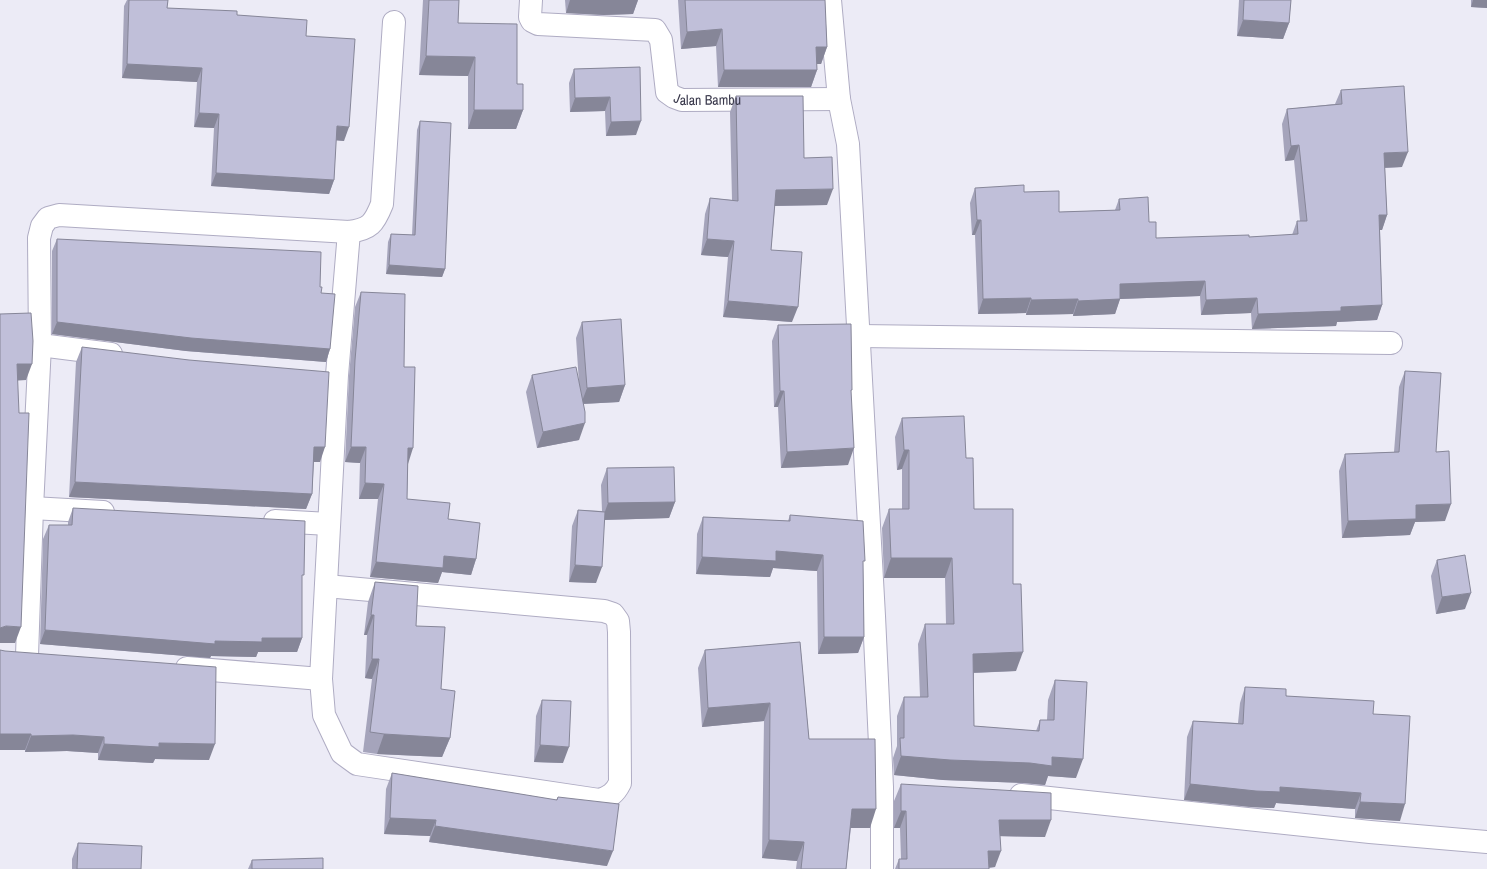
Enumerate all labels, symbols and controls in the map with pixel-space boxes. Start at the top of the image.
street label: Jalan Bambu [671,89,741,109]

